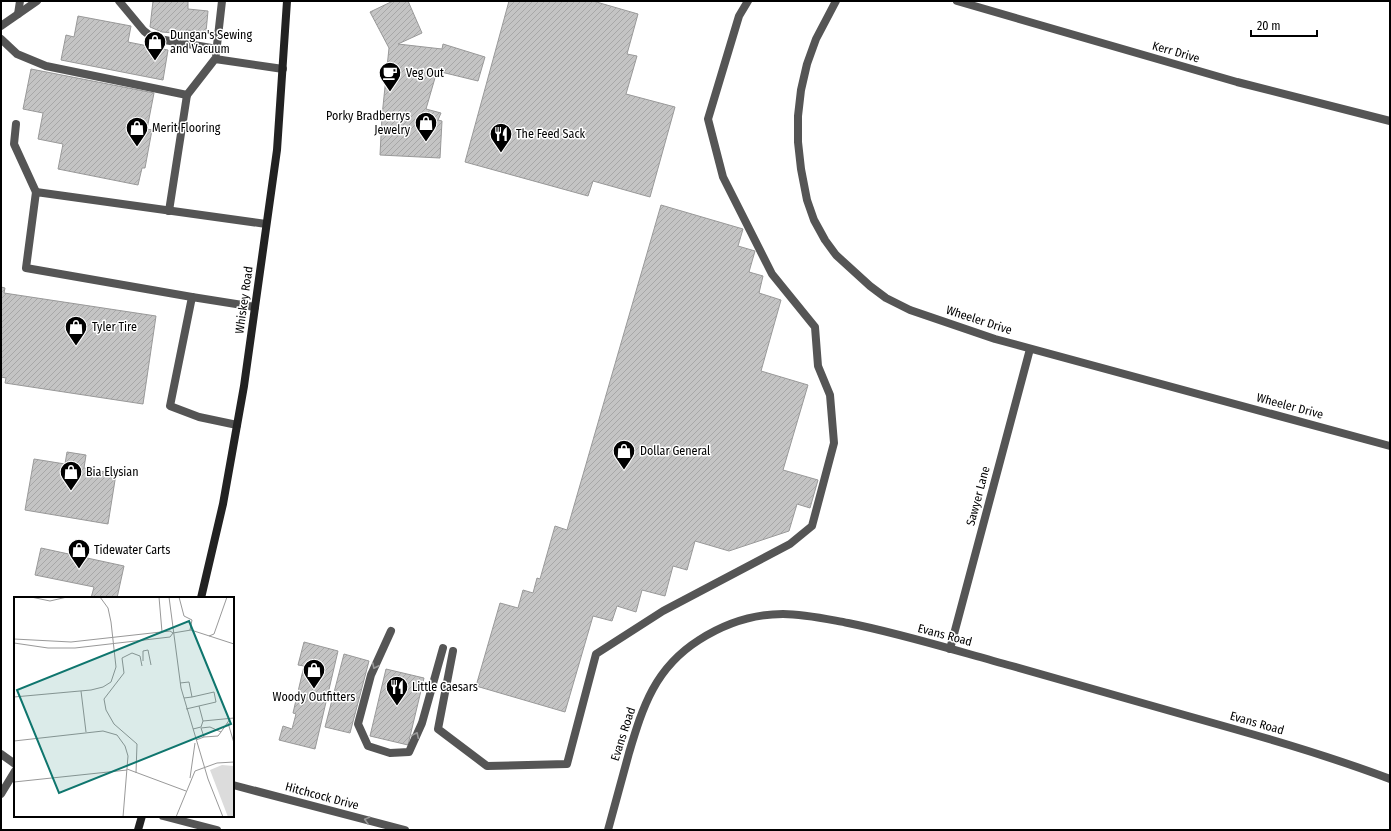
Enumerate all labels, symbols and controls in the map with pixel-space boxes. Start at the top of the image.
scale bar [1251,12,1317,38]
text: 20 m [1257,19,1281,33]
place label: Dungan's Sewing and Vacuum [170,28,252,56]
shop icon: Dungan's Sewing and Vacuum [142,29,168,62]
street label: Kerr Drive [1151,39,1201,65]
cafe icon: Veg Out [377,60,403,93]
place label: Veg Out [406,66,444,80]
place label: Porky Bradberrys Jewelry [326,109,411,137]
shop icon: Porky Bradberrys Jewelry [413,110,439,143]
shop icon: Merit Flooring [124,115,150,148]
place label: Merit Flooring [152,121,221,135]
restaurant icon: The Feed Sack [488,121,514,154]
place label: The Feed Sack [516,127,586,141]
street label: Whiskey Road [232,265,256,335]
street label: Wheeler Drive [944,303,1014,337]
shop icon: Tyler Tire [63,314,89,347]
place label: Tyler Tire [92,320,137,334]
street label: Wheeler Drive [1255,390,1325,422]
shop icon: Dollar General [611,438,637,471]
place label: Dollar General [640,444,710,458]
shop icon: Bia Elysian [58,459,84,492]
place label: Bia Elysian [86,465,139,479]
street label: Sawyer Lane [963,465,993,527]
shop icon: Tidewater Carts [66,537,92,570]
place label: Tidewater Carts [94,543,170,557]
inset map [14,597,234,817]
street label: Evans Road [916,621,974,649]
shop icon: Woody Outfitters [301,657,327,690]
one-way arrow [372,662,380,670]
restaurant icon: Little Caesars [384,674,410,707]
place label: Little Caesars [412,680,478,694]
place label: Woody Outfitters [273,690,355,704]
street label: Evans Road [608,705,638,763]
street label: Evans Road [1228,709,1286,737]
one-way arrow [411,732,419,740]
street label: Hitchcock Drive [284,779,360,813]
one-way arrow [364,816,371,825]

